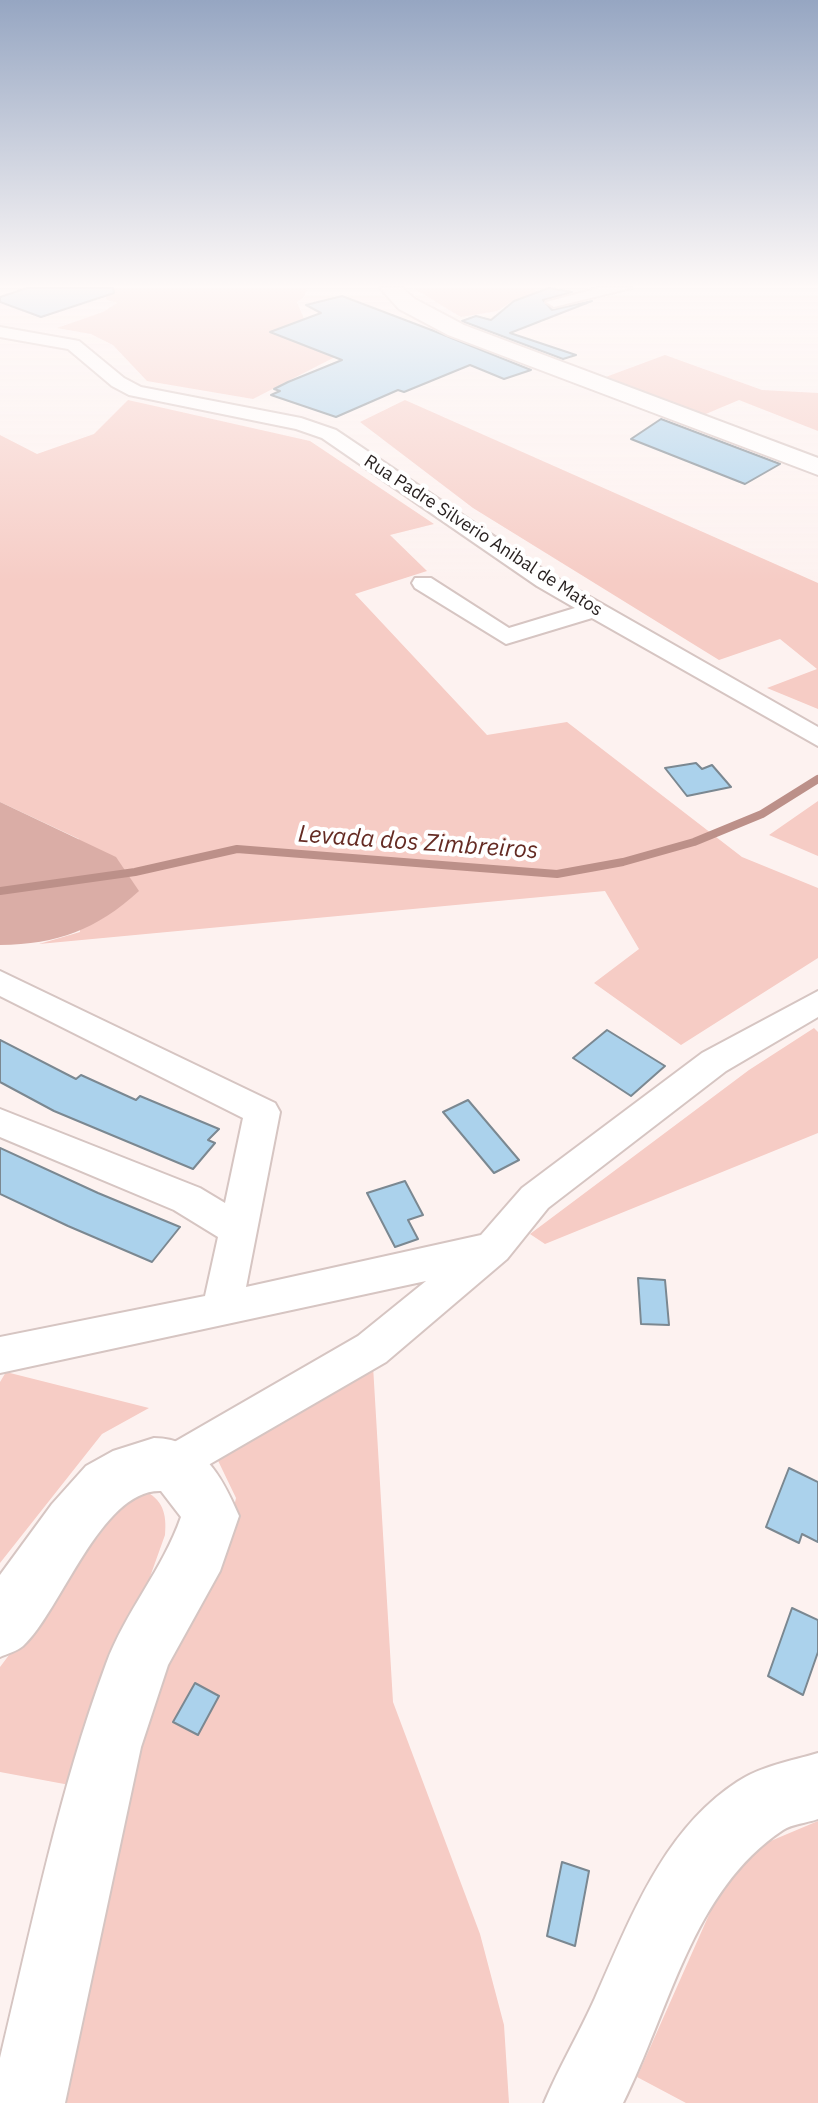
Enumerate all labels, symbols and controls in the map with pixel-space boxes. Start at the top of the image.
street label: Rua Padre Silverio Anibal de Matos [360,451,606,621]
water label: Levada dos Zimbreiros [297,820,539,866]

